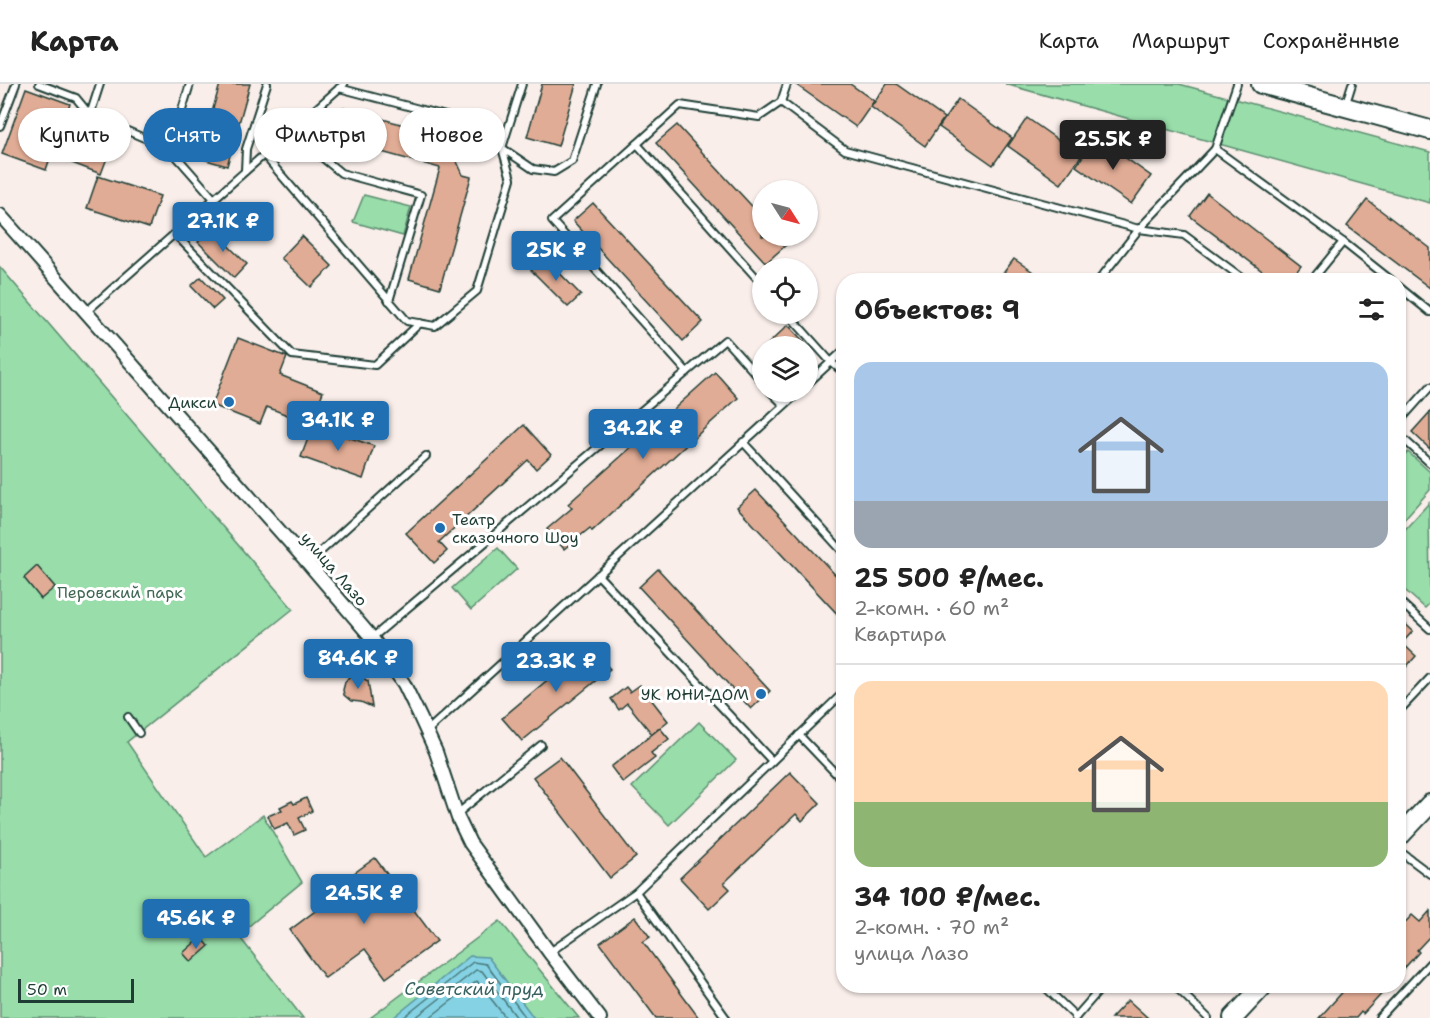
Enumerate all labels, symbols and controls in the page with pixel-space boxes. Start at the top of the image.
text: Карта [30,22,119,60]
text: Карта [1039,27,1099,55]
text: Маршрут [1132,27,1230,55]
text: Сохранённые [1263,27,1400,55]
chip: Купить [18,108,131,162]
chip: Снять [143,108,242,162]
chip: Фильтры [254,108,387,162]
chip: Новое [399,108,505,162]
pin: 25.5K ₽ [1058,120,1168,171]
text: 25.5K ₽ [1074,126,1152,152]
north arrow [752,180,818,246]
map controls [752,180,818,402]
pin: 27.1K ₽ [168,202,278,253]
text: 27.1K ₽ [187,208,259,234]
pin: 25K ₽ [514,231,598,282]
text: 25K ₽ [526,237,586,263]
button: locate [752,258,818,324]
text: Объектов: 9 [854,292,1020,327]
icon: filters [1355,293,1388,326]
button: layers [752,336,818,402]
place label: Дикси [168,392,217,413]
marker: Дикси [222,395,236,409]
pin: 34.1K ₽ [283,401,393,452]
icon: home [1067,401,1175,509]
text: 34.1K ₽ [301,407,375,433]
pin: 34.2K ₽ [588,409,698,460]
text: 34.2K ₽ [603,415,683,441]
place label: Театр сказочного Шоу [452,509,579,548]
marker: Театр сказочного Шоу [433,521,447,535]
street label: улица Лазо [296,527,372,611]
text: 25 500 ₽/мес. [854,560,1044,595]
park label: Перовский парк [57,582,183,603]
text: 2-комн. · 60 m² [854,595,1009,621]
text: Квартира [854,621,946,647]
pin: 84.6K ₽ [303,639,413,690]
pin: 23.3K ₽ [501,642,611,693]
text: 84.6K ₽ [318,645,398,671]
text: 23.3K ₽ [515,648,597,674]
place label: УК ЮНИ-ДОМ [641,684,749,705]
marker: УК ЮНИ-ДОМ [754,687,768,701]
icon: home [1067,720,1175,828]
pin: 24.5K ₽ [309,874,419,925]
text: 34 100 ₽/мес. [854,879,1041,914]
text: 24.5K ₽ [325,880,403,906]
pin: 45.6K ₽ [141,899,251,950]
text: 45.6K ₽ [156,905,236,931]
text: 2-комн. · 70 m² [854,914,1009,940]
text: улица Лазо [854,940,969,966]
scale bar [18,976,134,1004]
water label: Советский пруд [404,977,544,1001]
text: 50 m [27,979,67,1000]

